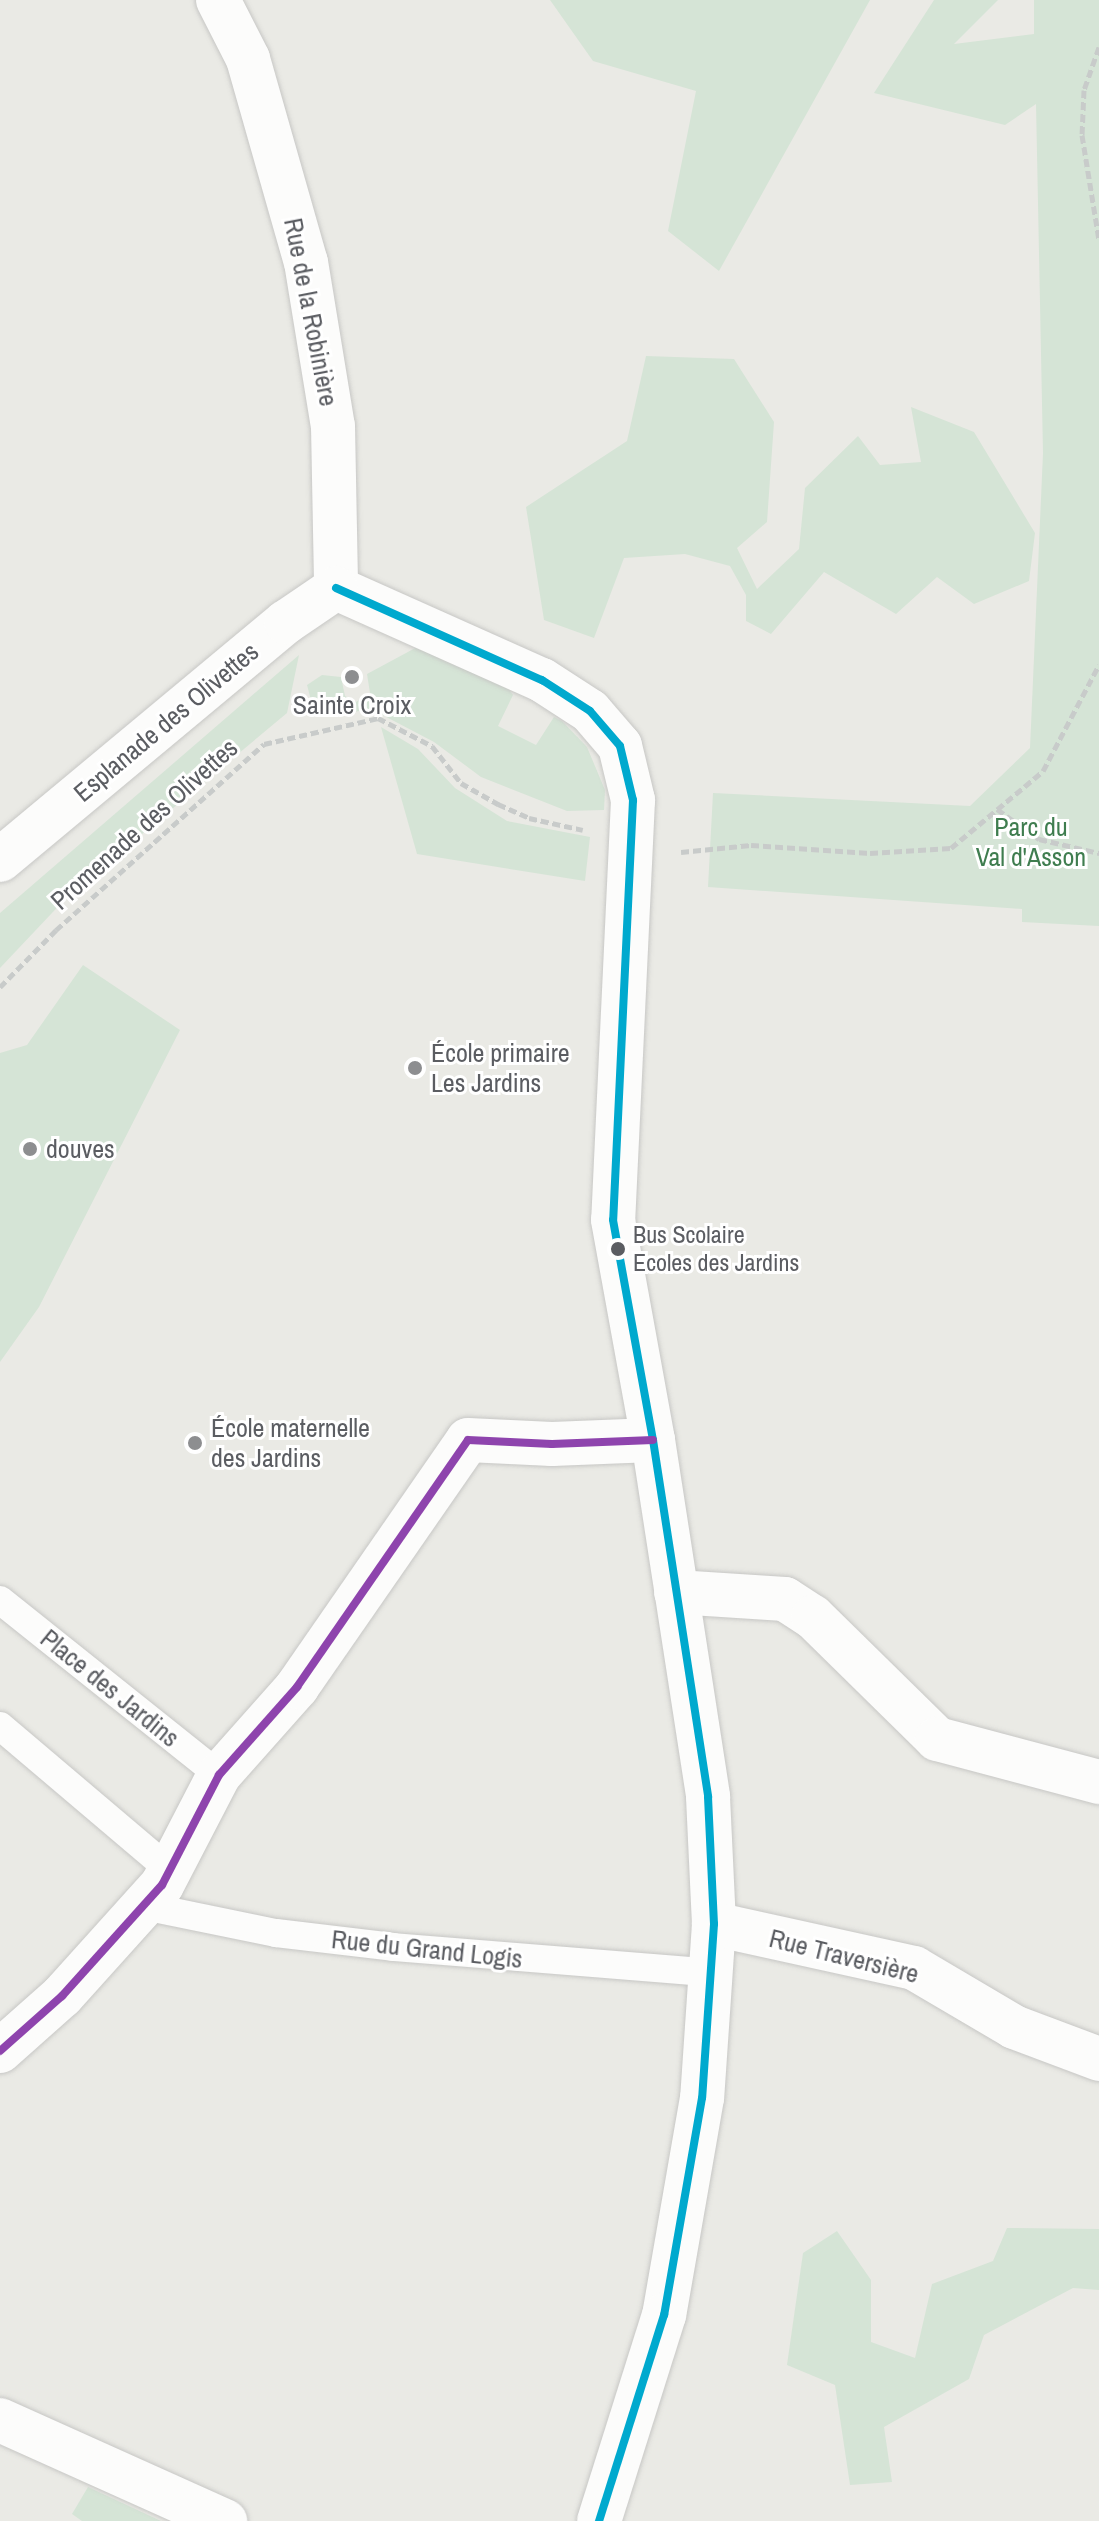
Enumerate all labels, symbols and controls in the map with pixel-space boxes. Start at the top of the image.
street label: Rue de la Robinière [277,215,345,409]
street label: Esplanade des Olivettes [67,636,265,808]
marker: Sainte Croix [343,668,361,686]
place label: Sainte Croix [293,689,411,721]
street label: Promenade des Olivettes [44,732,244,916]
park label: Parc du Val d'Asson [976,811,1086,872]
place label: École primaire Les Jardins [431,1037,570,1098]
marker: École primaire Les Jardins [406,1059,424,1077]
place label: douves [46,1133,115,1165]
marker: douves [21,1140,39,1158]
place label: Bus Scolaire Ecoles des Jardins [633,1221,799,1277]
marker: Bus Scolaire Ecoles des Jardins [610,1241,626,1257]
place label: École maternelle des Jardins [211,1412,370,1474]
marker: École maternelle des Jardins [186,1434,204,1452]
street label: Place des Jardins [34,1623,186,1753]
street label: Rue Traversière [766,1922,922,1990]
street label: Rue du Grand Logis [330,1923,524,1975]

